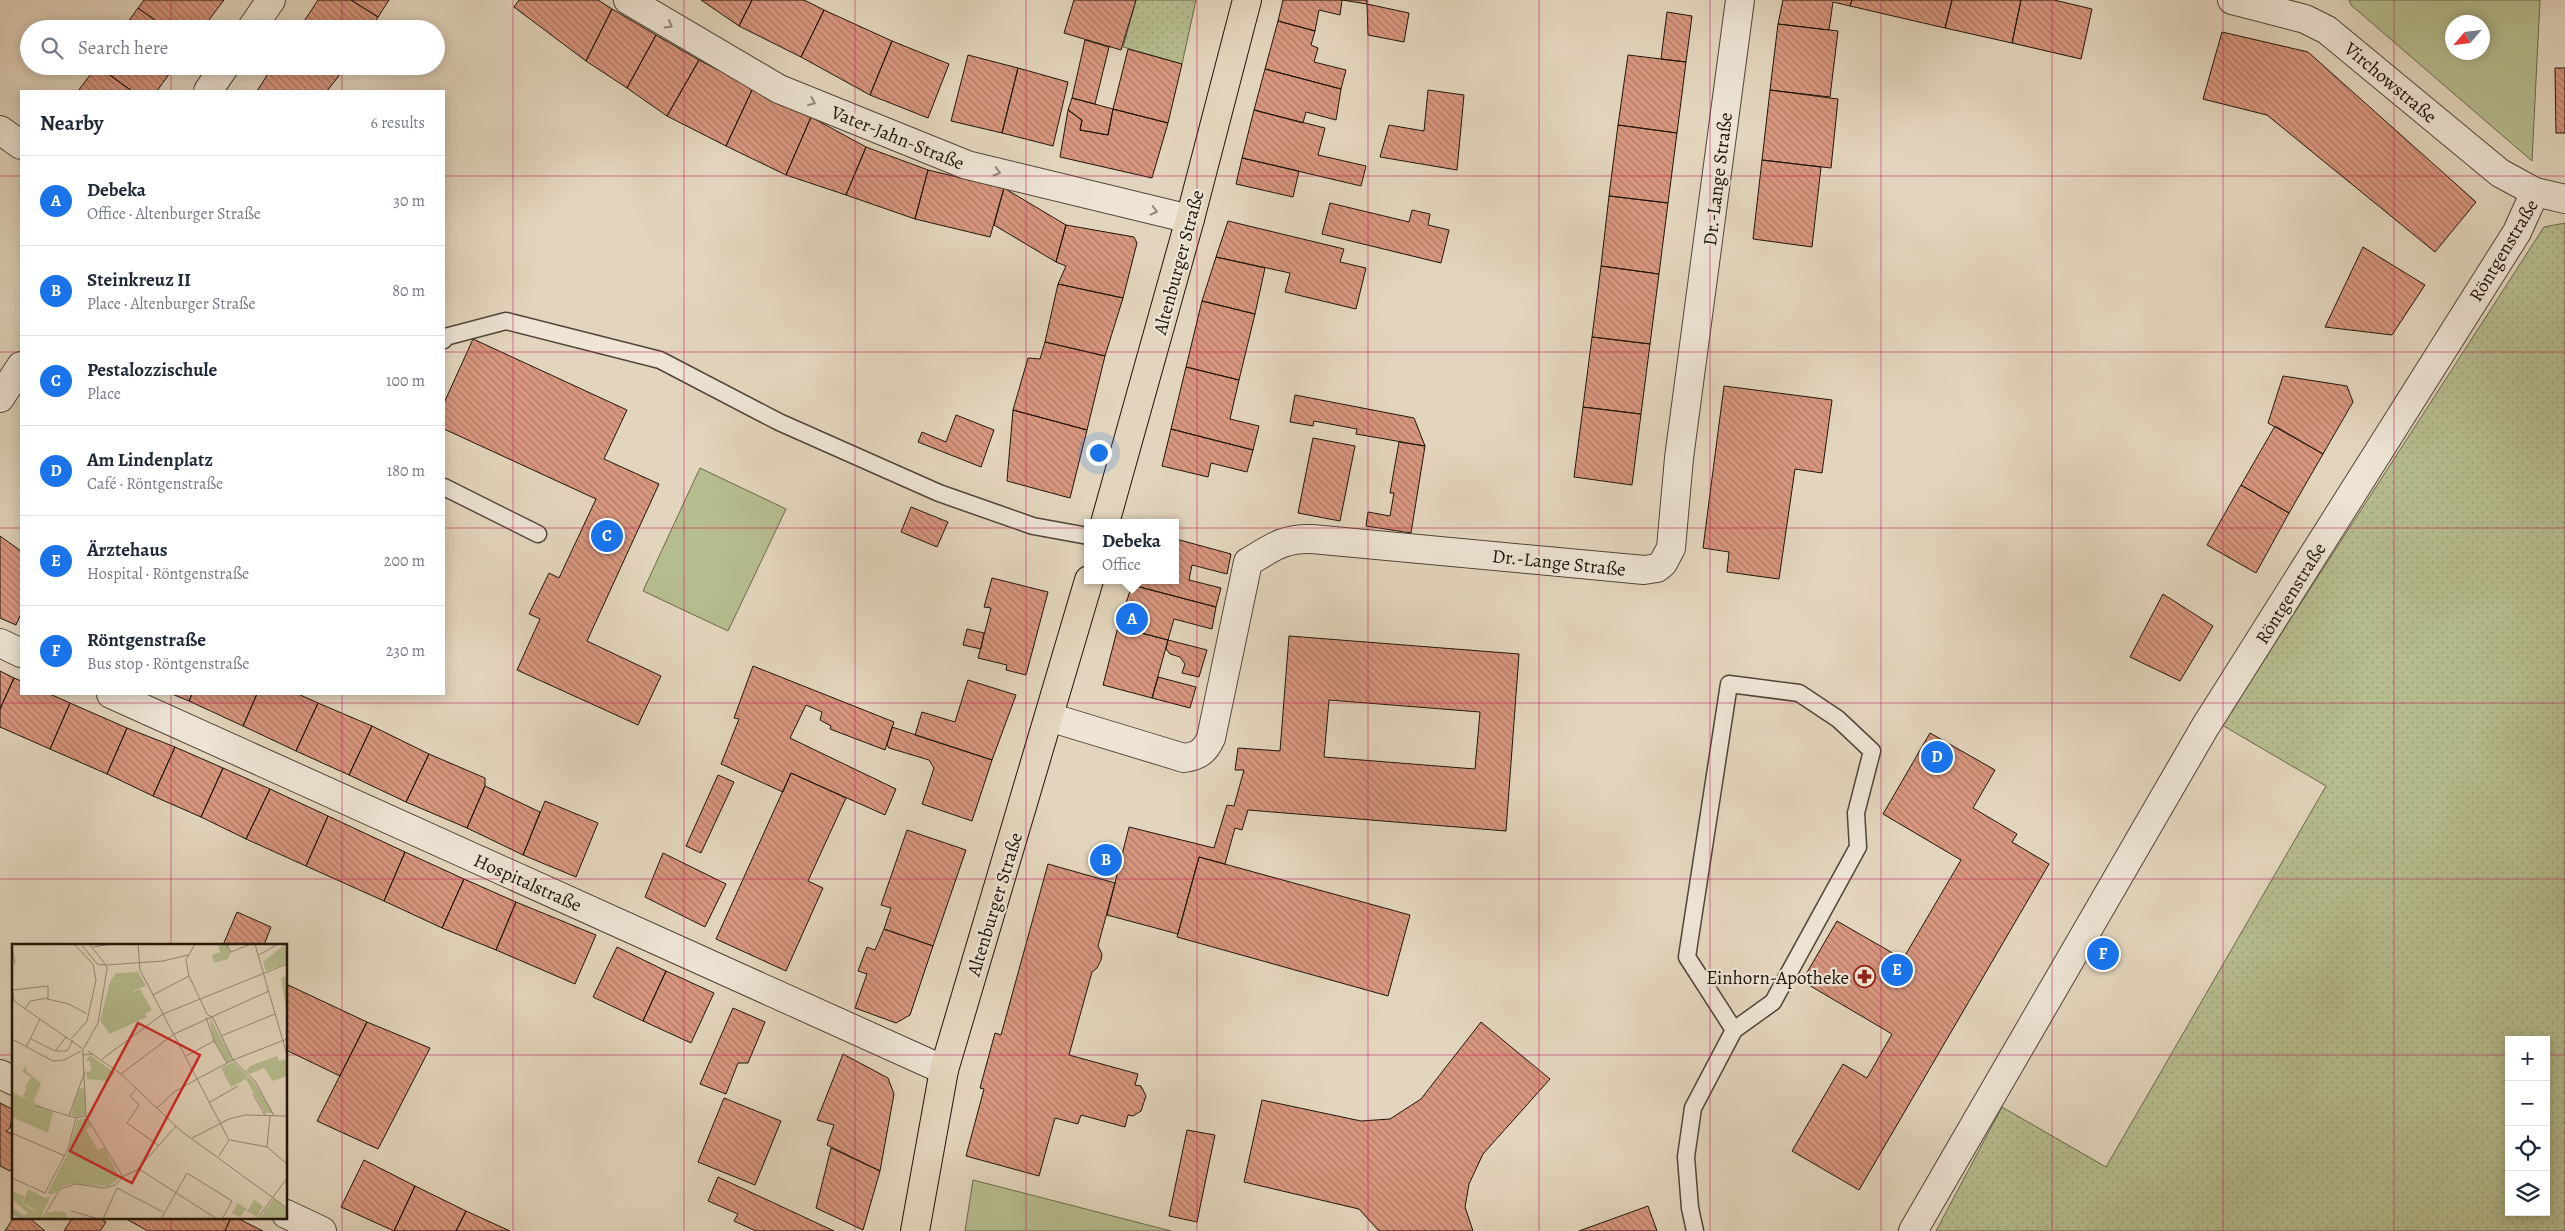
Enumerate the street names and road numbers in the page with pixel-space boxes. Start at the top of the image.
street label: Virchowstraße [2338,36,2442,129]
street label: Vater-Jahn-Straße [826,99,968,176]
street label: Dr.-Lange Straße [1697,111,1739,247]
street label: Altenburger Straße [1147,187,1211,338]
street label: Röntgenstraße [2463,194,2545,307]
street label: Röntgenstraße [2249,538,2332,649]
street label: Dr.-Lange Straße [1491,543,1627,583]
street label: Altenburger Straße [960,829,1029,980]
street label: Hospitalstraße [469,847,586,918]

